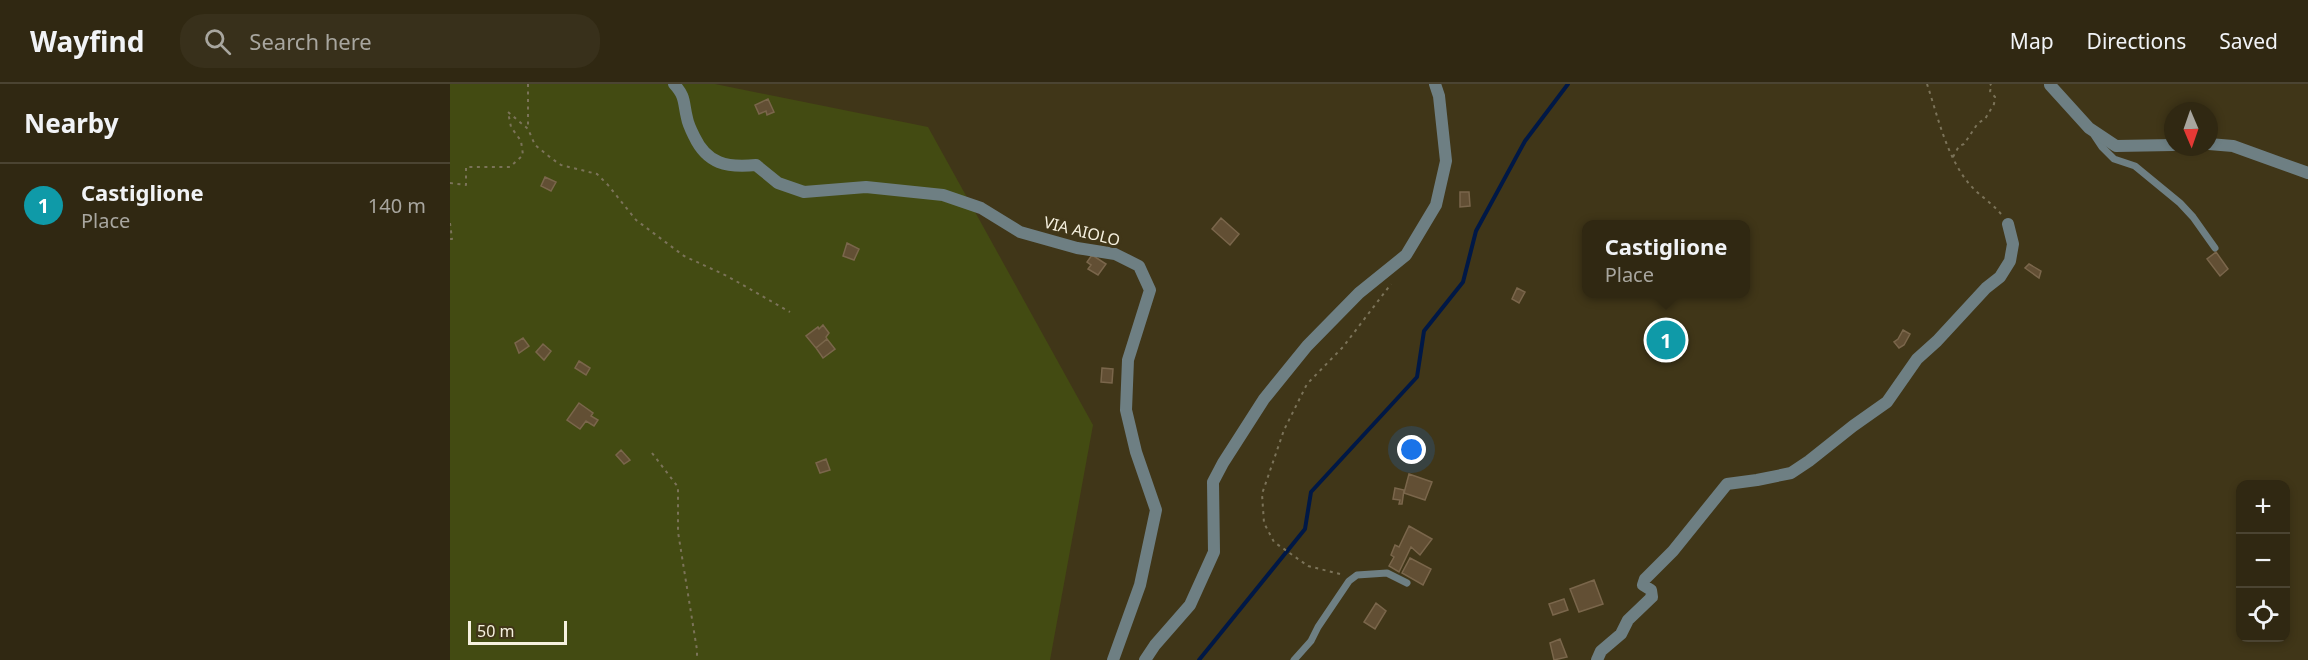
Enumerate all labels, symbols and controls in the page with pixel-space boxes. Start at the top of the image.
search box [180,14,600,68]
text: Wayfind [30,22,144,60]
icon: search [201,25,234,58]
text: Search here [249,26,372,56]
text: Map [2010,27,2054,55]
text: Directions [2087,27,2186,55]
text: Saved [2219,27,2278,55]
north arrow [2164,102,2218,156]
text: Nearby [24,105,119,141]
text: Castiglione [81,177,204,207]
text: 1 [38,192,49,219]
text: 140 m [368,192,426,219]
text: Place [81,207,130,234]
street label: VIA AIOLO [1041,211,1123,251]
popup [1582,220,1750,298]
text: Castiglione [1605,231,1727,261]
text: Place [1605,261,1654,288]
pin: 1 [1646,318,1686,362]
your location [1397,435,1426,464]
map controls [2236,480,2290,642]
button: + [2236,480,2290,534]
button: − [2236,534,2290,588]
button: locate [2236,588,2290,642]
scale bar [468,618,567,646]
text: 50 m [477,620,514,642]

